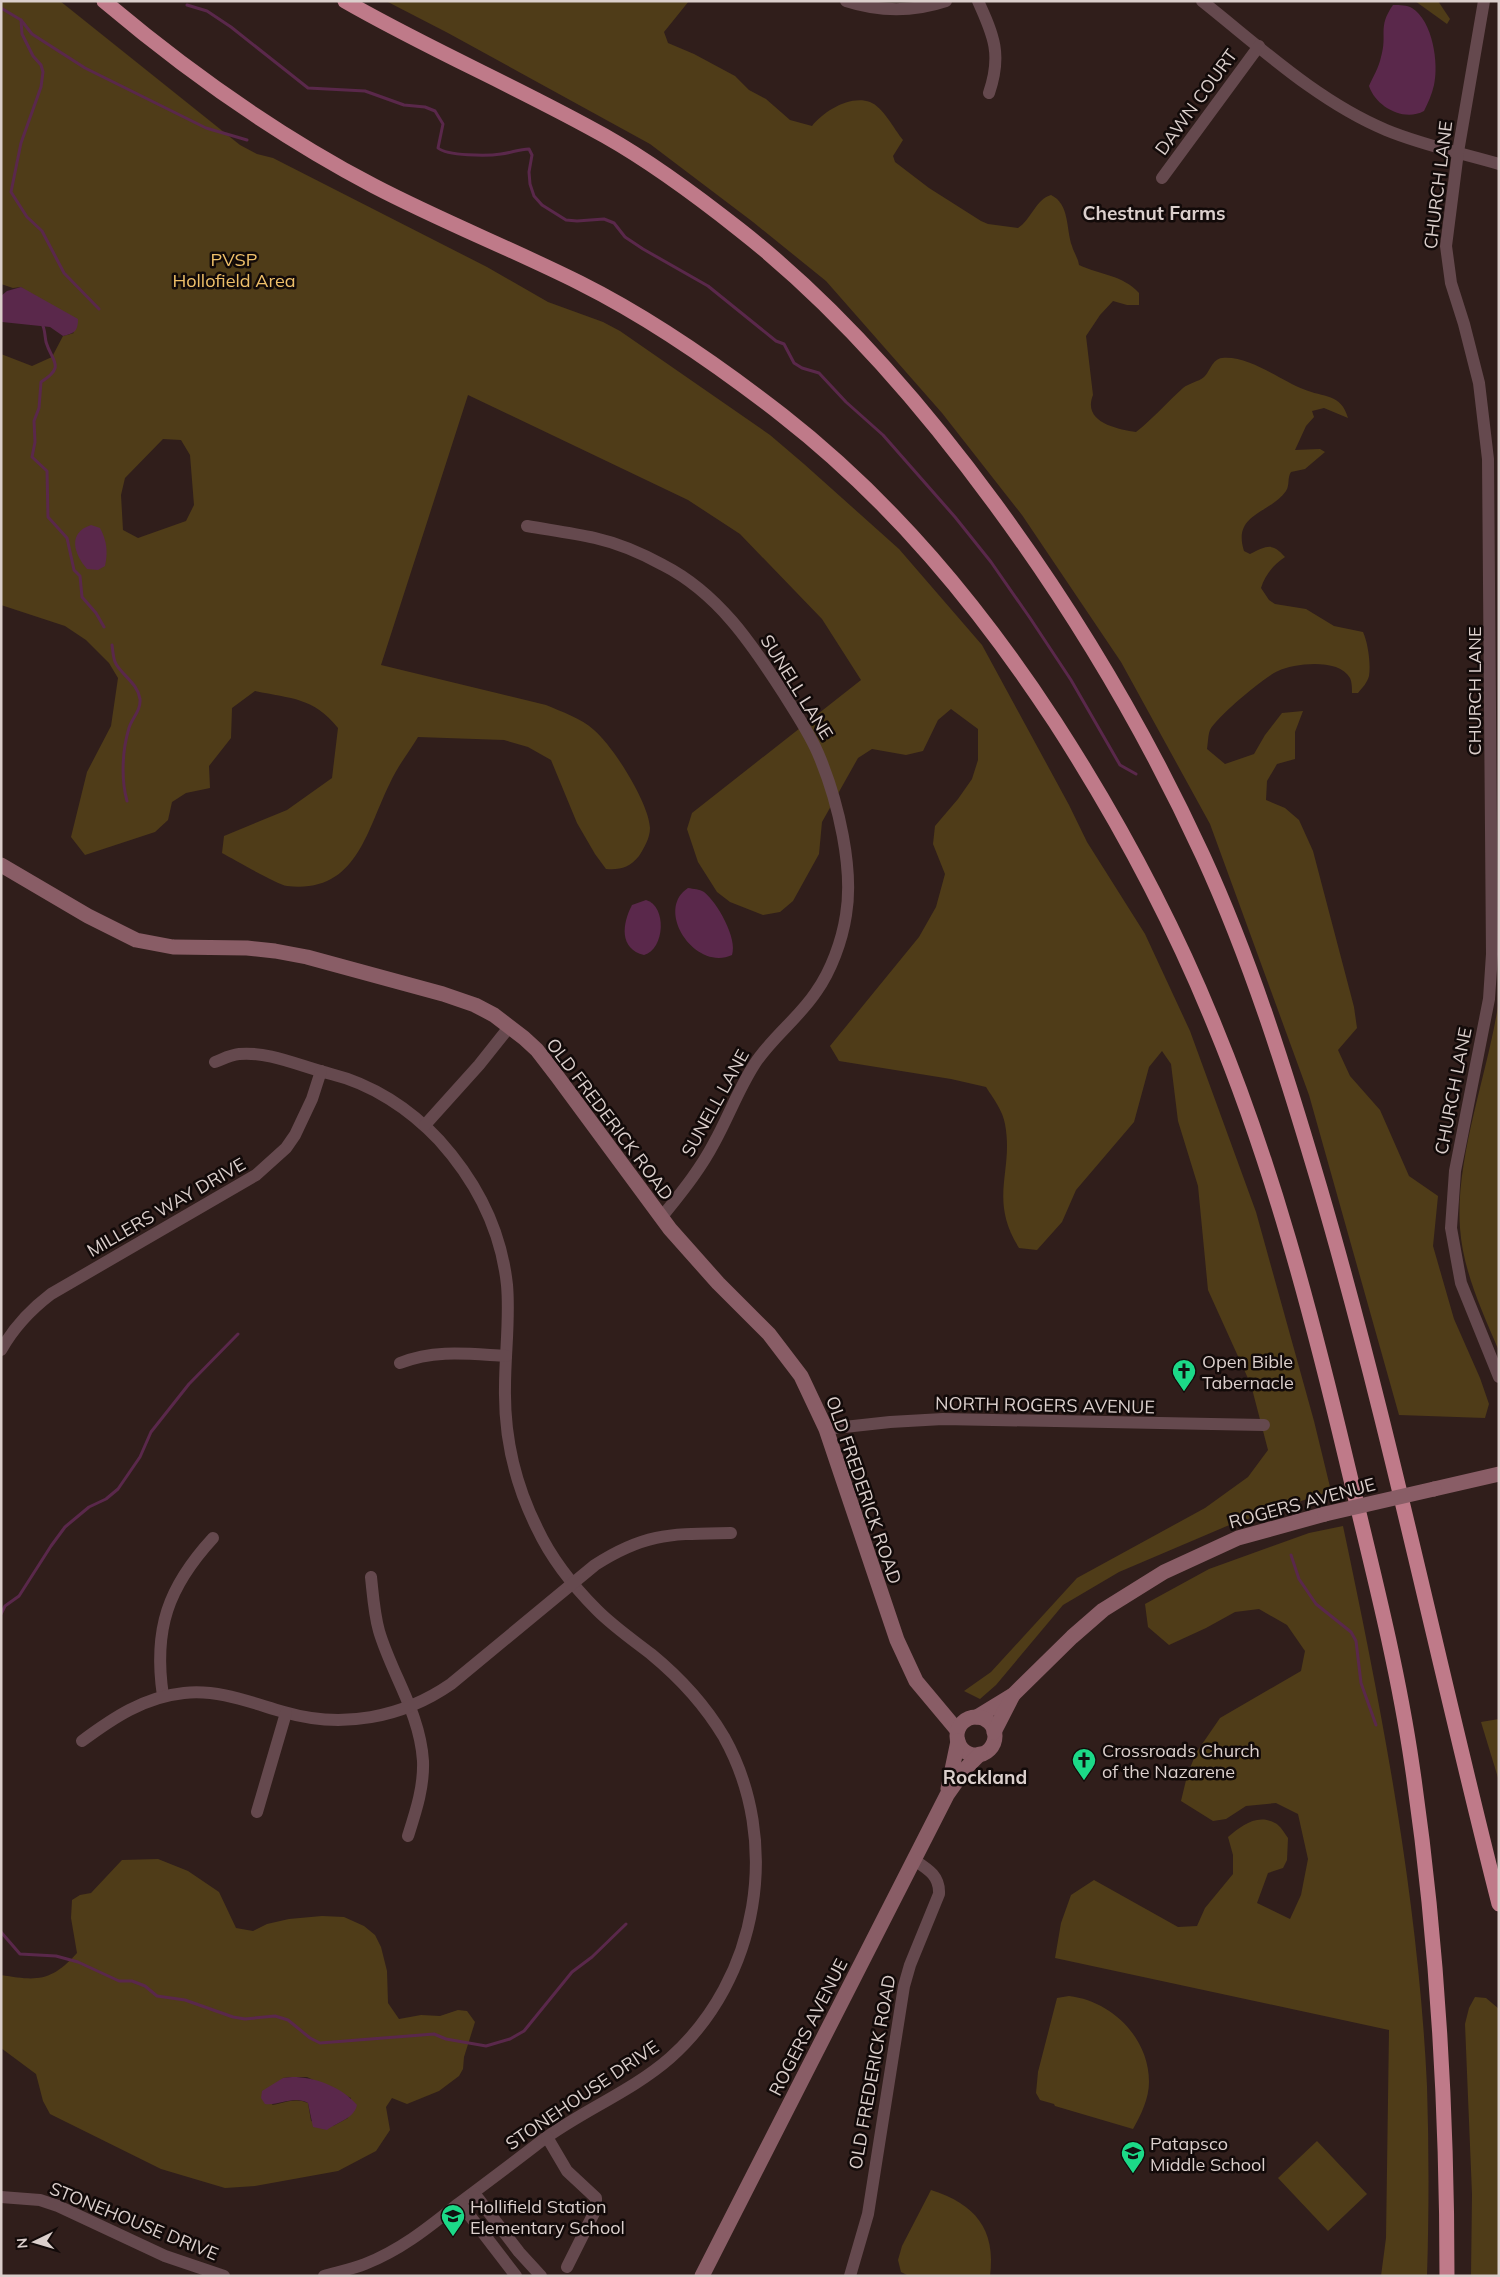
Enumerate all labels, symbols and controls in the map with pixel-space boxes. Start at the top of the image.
street label: DAWN COURT [1150,44,1242,160]
street label: CHURCH LANE [1419,120,1457,250]
district label: Chestnut Farms [1082,201,1226,225]
park label: PVSP Hollofield Area [173,248,295,292]
street label: CHURCH LANE [1463,626,1486,756]
street label: SUNELL LANE [756,630,838,744]
street label: CHURCH LANE [1429,1025,1477,1157]
street label: OLD FREDERICK ROAD [541,1033,679,1205]
street label: SUNELL LANE [676,1045,754,1161]
street label: MILLERS WAY DRIVE [83,1152,249,1262]
place label: Open Bible Tabernacle [1202,1350,1294,1394]
church icon: Open Bible Tabernacle [1171,1358,1197,1392]
street label: NORTH ROGERS AVENUE [935,1392,1155,1418]
street label: OLD FREDERICK ROAD [821,1393,907,1587]
street label: ROGERS AVENUE [1226,1472,1378,1534]
place label: Crossroads Church of the Nazarene [1102,1739,1260,1783]
church icon: Crossroads Church of the Nazarene [1071,1747,1097,1781]
district label: Rockland [943,1765,1027,1789]
street label: ROGERS AVENUE [763,1955,853,2099]
street label: OLD FREDERICK ROAD [844,1973,900,2171]
street label: STONEHOUSE DRIVE [501,2035,663,2155]
place label: Patapsco Middle School [1150,2132,1266,2176]
school or university icon: Patapsco Middle School [1120,2140,1146,2174]
street label: STONEHOUSE DRIVE [46,2177,222,2265]
place label: Hollifield Station Elementary School [470,2195,625,2239]
school or university icon: Hollifield Station Elementary School [440,2203,466,2237]
north arrow [10,2217,60,2267]
text: N [13,2237,31,2249]

